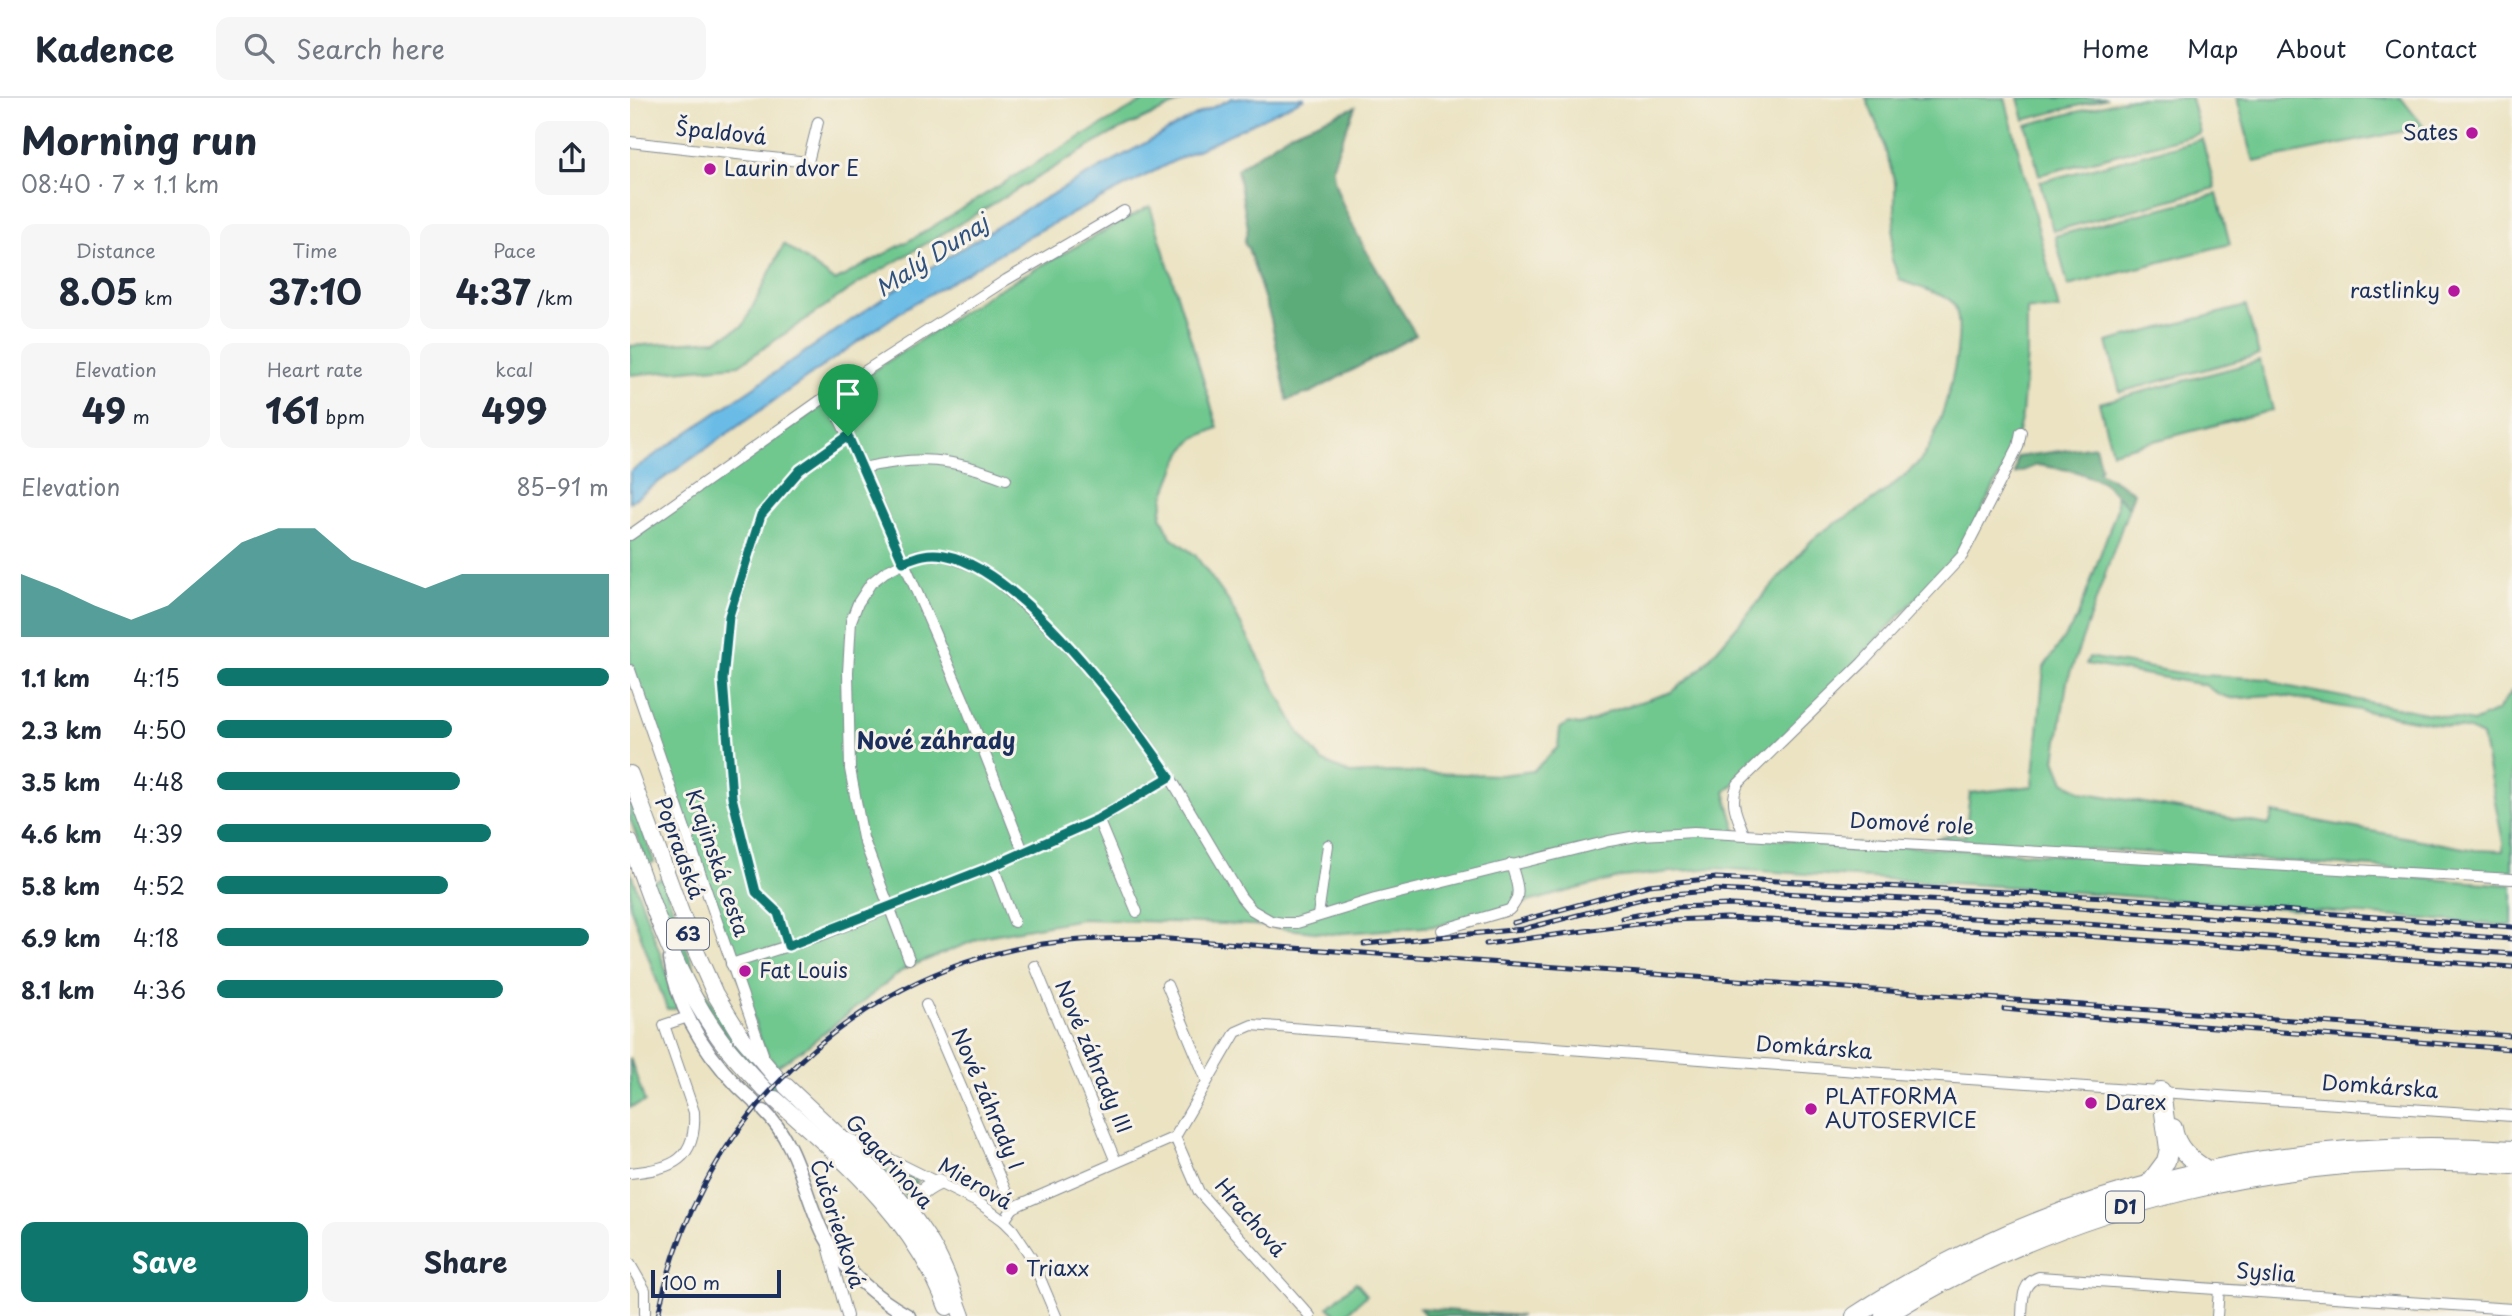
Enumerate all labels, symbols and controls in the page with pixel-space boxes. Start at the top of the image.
search box [216,17,706,80]
text: Kadence [35,23,174,73]
icon: search [240,29,278,67]
text: Search here [296,29,445,68]
text: Home [2082,30,2149,66]
text: Map [2187,30,2238,66]
text: About [2276,30,2346,66]
text: Contact [2384,30,2477,66]
street label: Špaldová [674,110,768,152]
text: Morning run [21,111,257,168]
place label: Sates [2403,115,2458,147]
button: share [535,121,609,195]
marker: Sates [2464,125,2480,141]
place label: Laurin dvor E [724,151,859,183]
marker: Laurin dvor E [702,161,718,177]
text: 08:40 · 7 × 1.1 km [21,166,219,201]
water label: Malý Dunaj [867,203,998,305]
text: Distance [76,236,156,264]
text: Time [293,236,337,264]
text: Pace [493,236,536,264]
text: 8.05 [58,264,138,317]
text: 37:10 [268,264,362,317]
text: 4:37 [456,264,531,317]
place label: rastlinky [2350,273,2440,305]
text: km [138,283,173,311]
text: /km [531,283,573,311]
marker: rastlinky [2446,283,2462,299]
text: Elevation [75,355,157,383]
text: Heart rate [267,355,363,383]
text: kcal [495,355,533,383]
pin [818,364,878,436]
icon: arrive [829,375,867,413]
text: 49 [82,383,126,436]
text: 161 [265,383,319,436]
text: 499 [481,383,547,436]
text: m [126,402,150,430]
text: bpm [319,402,365,430]
text: Elevation [21,469,120,504]
text: 85–91 m [516,469,609,504]
text: 1.1 km [21,660,90,695]
text: 4:15 [133,660,180,695]
text: 2.3 km [21,712,102,747]
text: 4:50 [133,712,186,747]
district label: Nové záhrady [856,722,1016,757]
text: 3.5 km [21,764,101,799]
text: 4:48 [133,764,184,799]
street label: Krajinská cesta [679,784,759,940]
street label: Popradská [648,792,714,903]
street label: Domové role [1849,803,1975,841]
text: 4.6 km [21,816,102,851]
text: 4:39 [133,816,183,851]
text: 5.8 km [21,868,100,903]
text: 4:52 [133,868,185,903]
road number: 63 [667,918,709,950]
text: 6.9 km [21,920,101,955]
text: 4:18 [133,920,179,955]
place label: Fat Louis [759,953,848,985]
marker: Fat Louis [737,963,753,979]
text: 8.1 km [21,972,95,1007]
text: 4:36 [133,972,186,1007]
street label: Nové záhrady III [1048,975,1142,1138]
street label: Nové záhrady I [945,1022,1033,1174]
street label: Domkárska [1755,1026,1874,1066]
street label: Domkárska [2321,1065,2440,1105]
place label: PLATFORMA AUTOSERVICE [1825,1079,1977,1135]
place label: Darex [2105,1085,2166,1117]
marker: Darex [2083,1095,2099,1111]
marker: PLATFORMA AUTOSERVICE [1803,1101,1819,1117]
street label: Gagarinova [839,1106,942,1215]
street label: Mierová [933,1148,1019,1216]
street label: Čučoriedková [803,1155,875,1292]
street label: Hrachová [1208,1170,1295,1263]
road number: D1 [2106,1191,2144,1222]
button: Save [21,1222,308,1302]
button: Share [322,1222,609,1302]
place label: Triaxx [1026,1251,1089,1283]
street label: Syslia [2235,1253,2297,1289]
marker: Triaxx [1004,1261,1020,1277]
scale bar [651,1267,780,1299]
text: 100 m [662,1268,720,1296]

